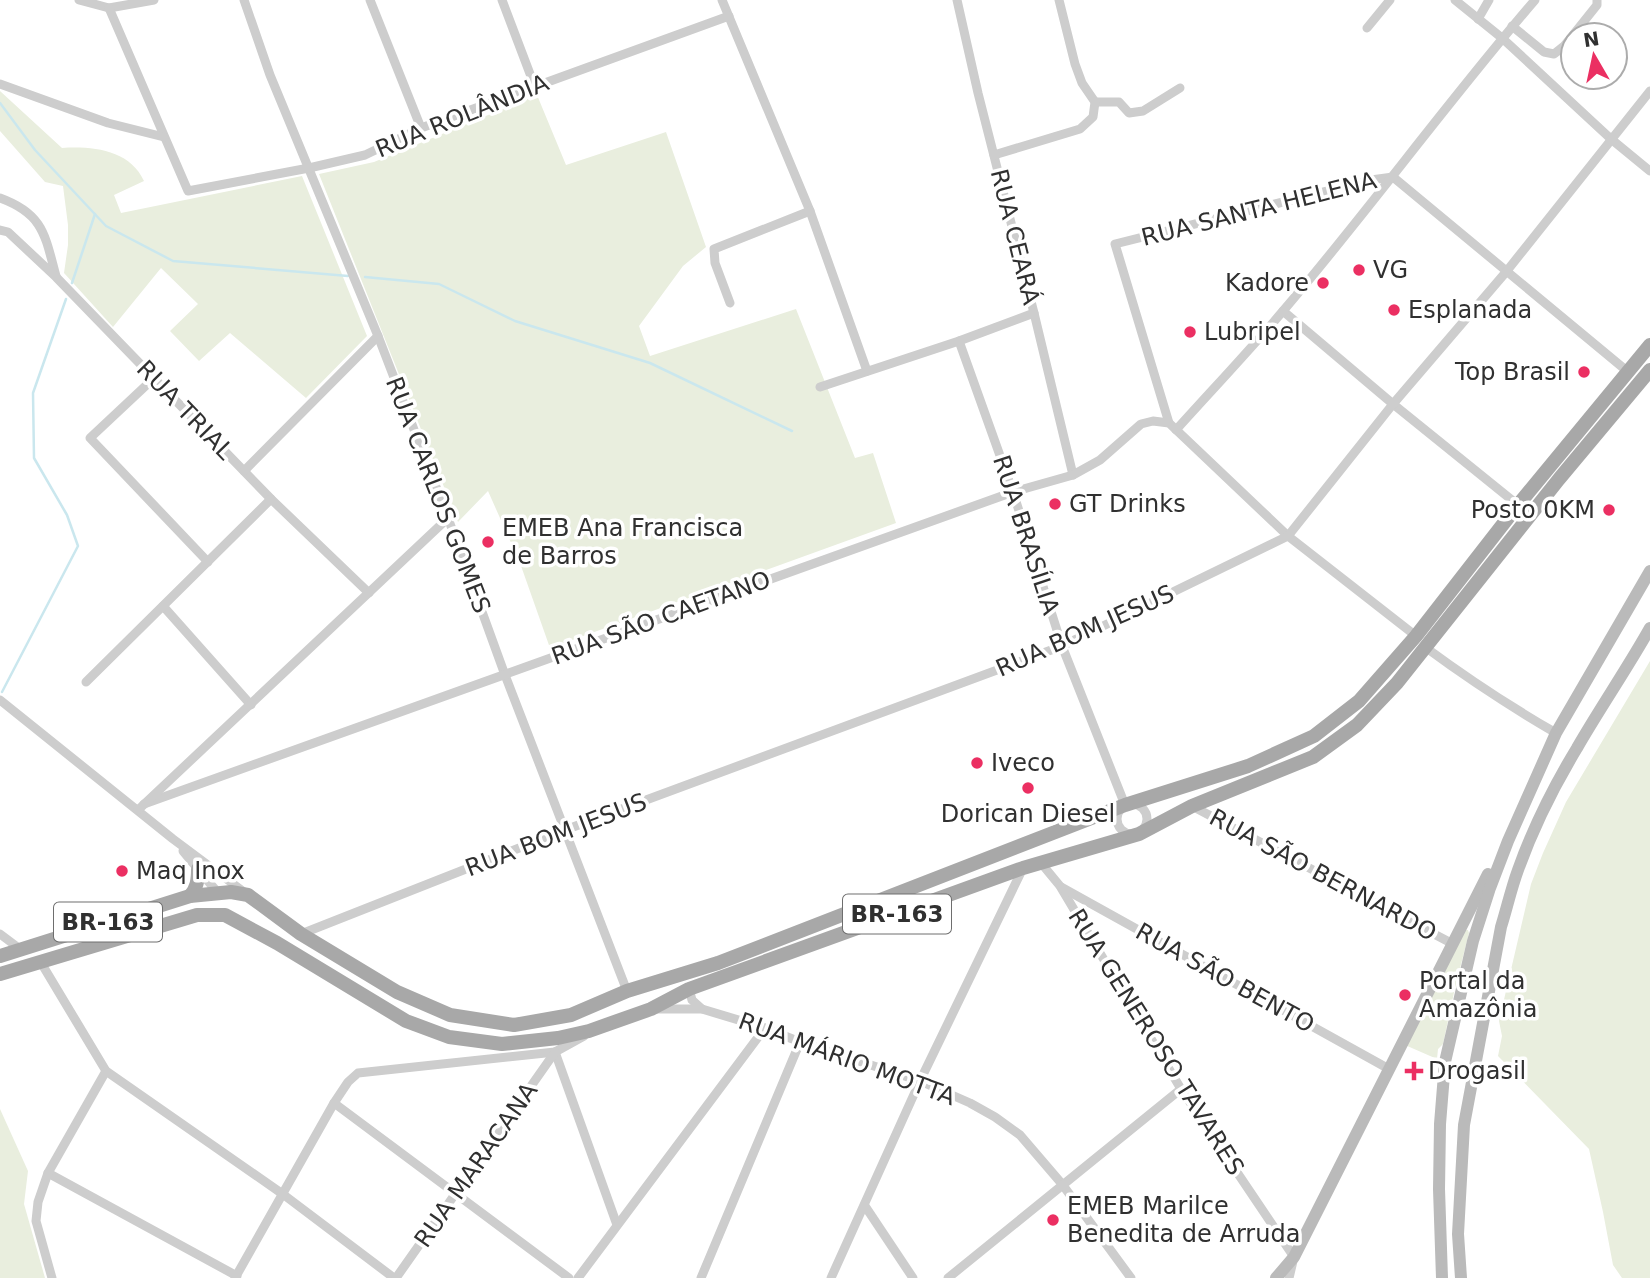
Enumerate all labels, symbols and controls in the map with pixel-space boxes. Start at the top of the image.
north arrow [1559,21,1629,91]
text: N [1582,27,1601,51]
street label: RUA ROLÂNDIA [371,67,553,163]
street label: RUA CEARÁ [985,166,1046,308]
street label: RUA SANTA HELENA [1139,166,1380,252]
place label: VG [1373,256,1408,284]
marker: VG [1351,262,1367,278]
place label: Kadore [1225,269,1309,297]
marker: Kadore [1315,275,1331,291]
place label: Esplanada [1408,296,1532,324]
marker: Esplanada [1386,302,1402,318]
place label: Lubripel [1204,318,1301,346]
marker: Lubripel [1182,324,1198,340]
street label: RUA TRIAL [131,355,239,466]
place label: Top Brasil [1454,358,1570,386]
marker: Top Brasil [1576,364,1592,380]
street label: RUA CARLOS GOMES [380,373,496,617]
street label: RUA BRASÍLIA [987,451,1066,619]
place label: GT Drinks [1069,490,1186,518]
marker: GT Drinks [1047,496,1063,512]
place label: Posto 0KM [1471,496,1595,524]
marker: Posto 0KM [1601,502,1617,518]
place label: EMEB Ana Francisca de Barros [502,514,743,570]
marker: EMEB Ana Francisca de Barros [480,534,496,550]
street label: RUA SÃO CAETANO [547,563,774,671]
street label: RUA BOM JESUS [992,579,1178,683]
place label: Iveco [991,749,1055,777]
marker: Iveco [969,755,985,771]
marker: Dorican Diesel [1020,780,1036,796]
street label: RUA BOM JESUS [461,788,651,882]
place label: Dorican Diesel [941,800,1115,828]
street label: RUA SÃO BERNARDO [1205,801,1442,947]
place label: Maq Inox [136,857,245,885]
marker: Maq Inox [114,863,130,879]
road number: BR-163 [843,894,951,934]
road number: BR-163 [54,903,162,942]
street label: RUA GENEROSO TAVARES [1062,904,1250,1180]
street label: RUA SÃO BENTO [1131,916,1320,1039]
place label: Portal da Amazônia [1419,967,1537,1023]
marker: Portal da Amazônia [1397,987,1413,1003]
street label: RUA MÁRIO MOTTA [735,1006,960,1111]
place label: Drogasil [1428,1057,1526,1085]
marker: Drogasil [1406,1063,1422,1079]
street label: RUA MARACANA [409,1077,544,1253]
place label: EMEB Marilce Benedita de Arruda [1067,1192,1300,1248]
marker: EMEB Marilce Benedita de Arruda [1045,1212,1061,1228]

